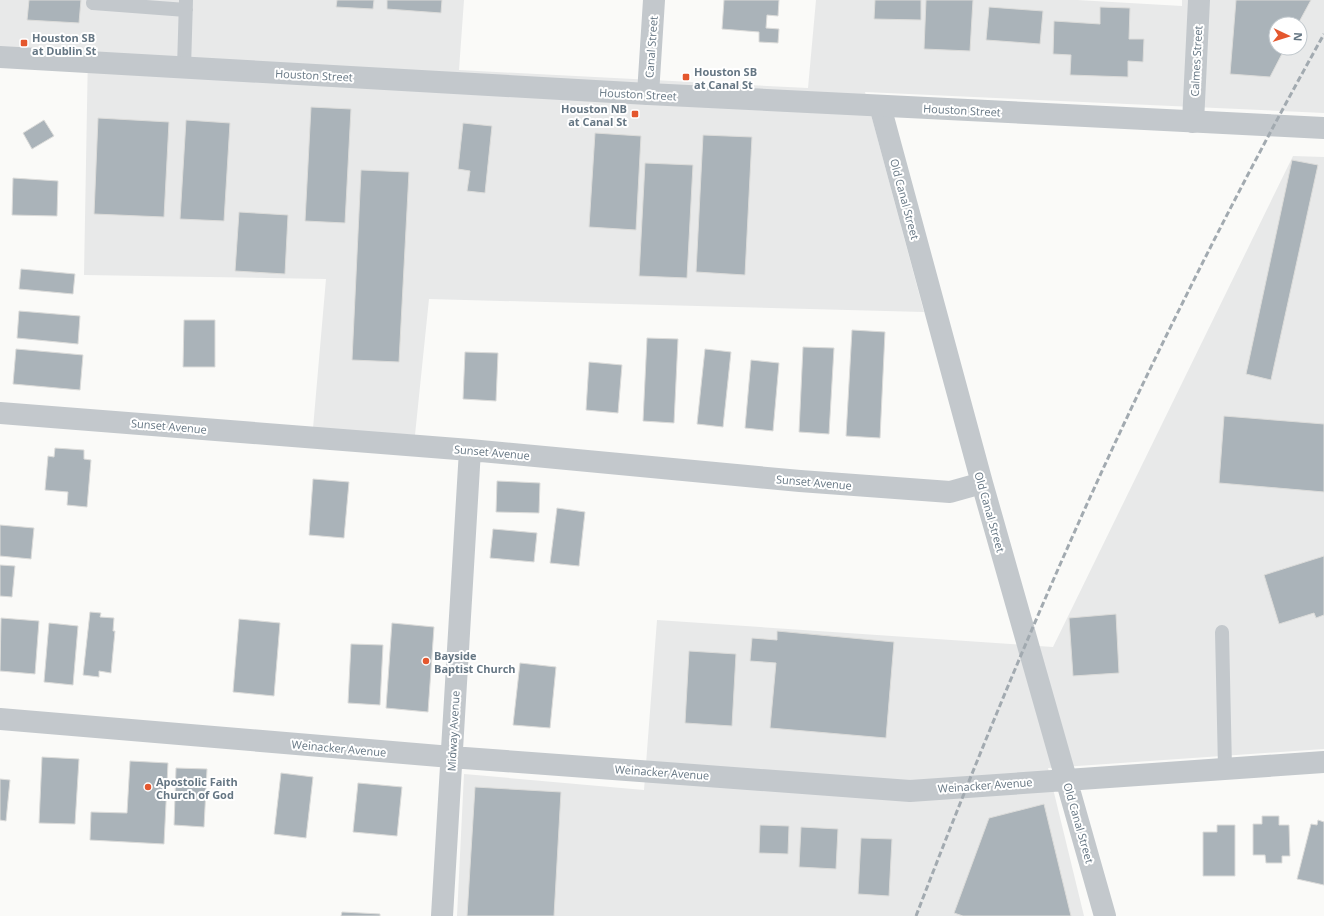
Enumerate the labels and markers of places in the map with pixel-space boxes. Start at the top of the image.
place label: Houston SB at Dublin St [32,30,96,58]
marker: Houston SB at Dublin St [19,38,29,48]
place label: Houston SB at Canal St [694,64,757,92]
marker: Houston SB at Canal St [681,72,691,82]
place label: Houston NB at Canal St [561,101,627,129]
marker: Houston NB at Canal St [630,109,640,119]
place label: Bayside Baptist Church [434,648,516,676]
marker: Bayside Baptist Church [421,656,431,666]
place label: Apostolic Faith Church of God [156,774,238,802]
marker: Apostolic Faith Church of God [143,782,153,792]

